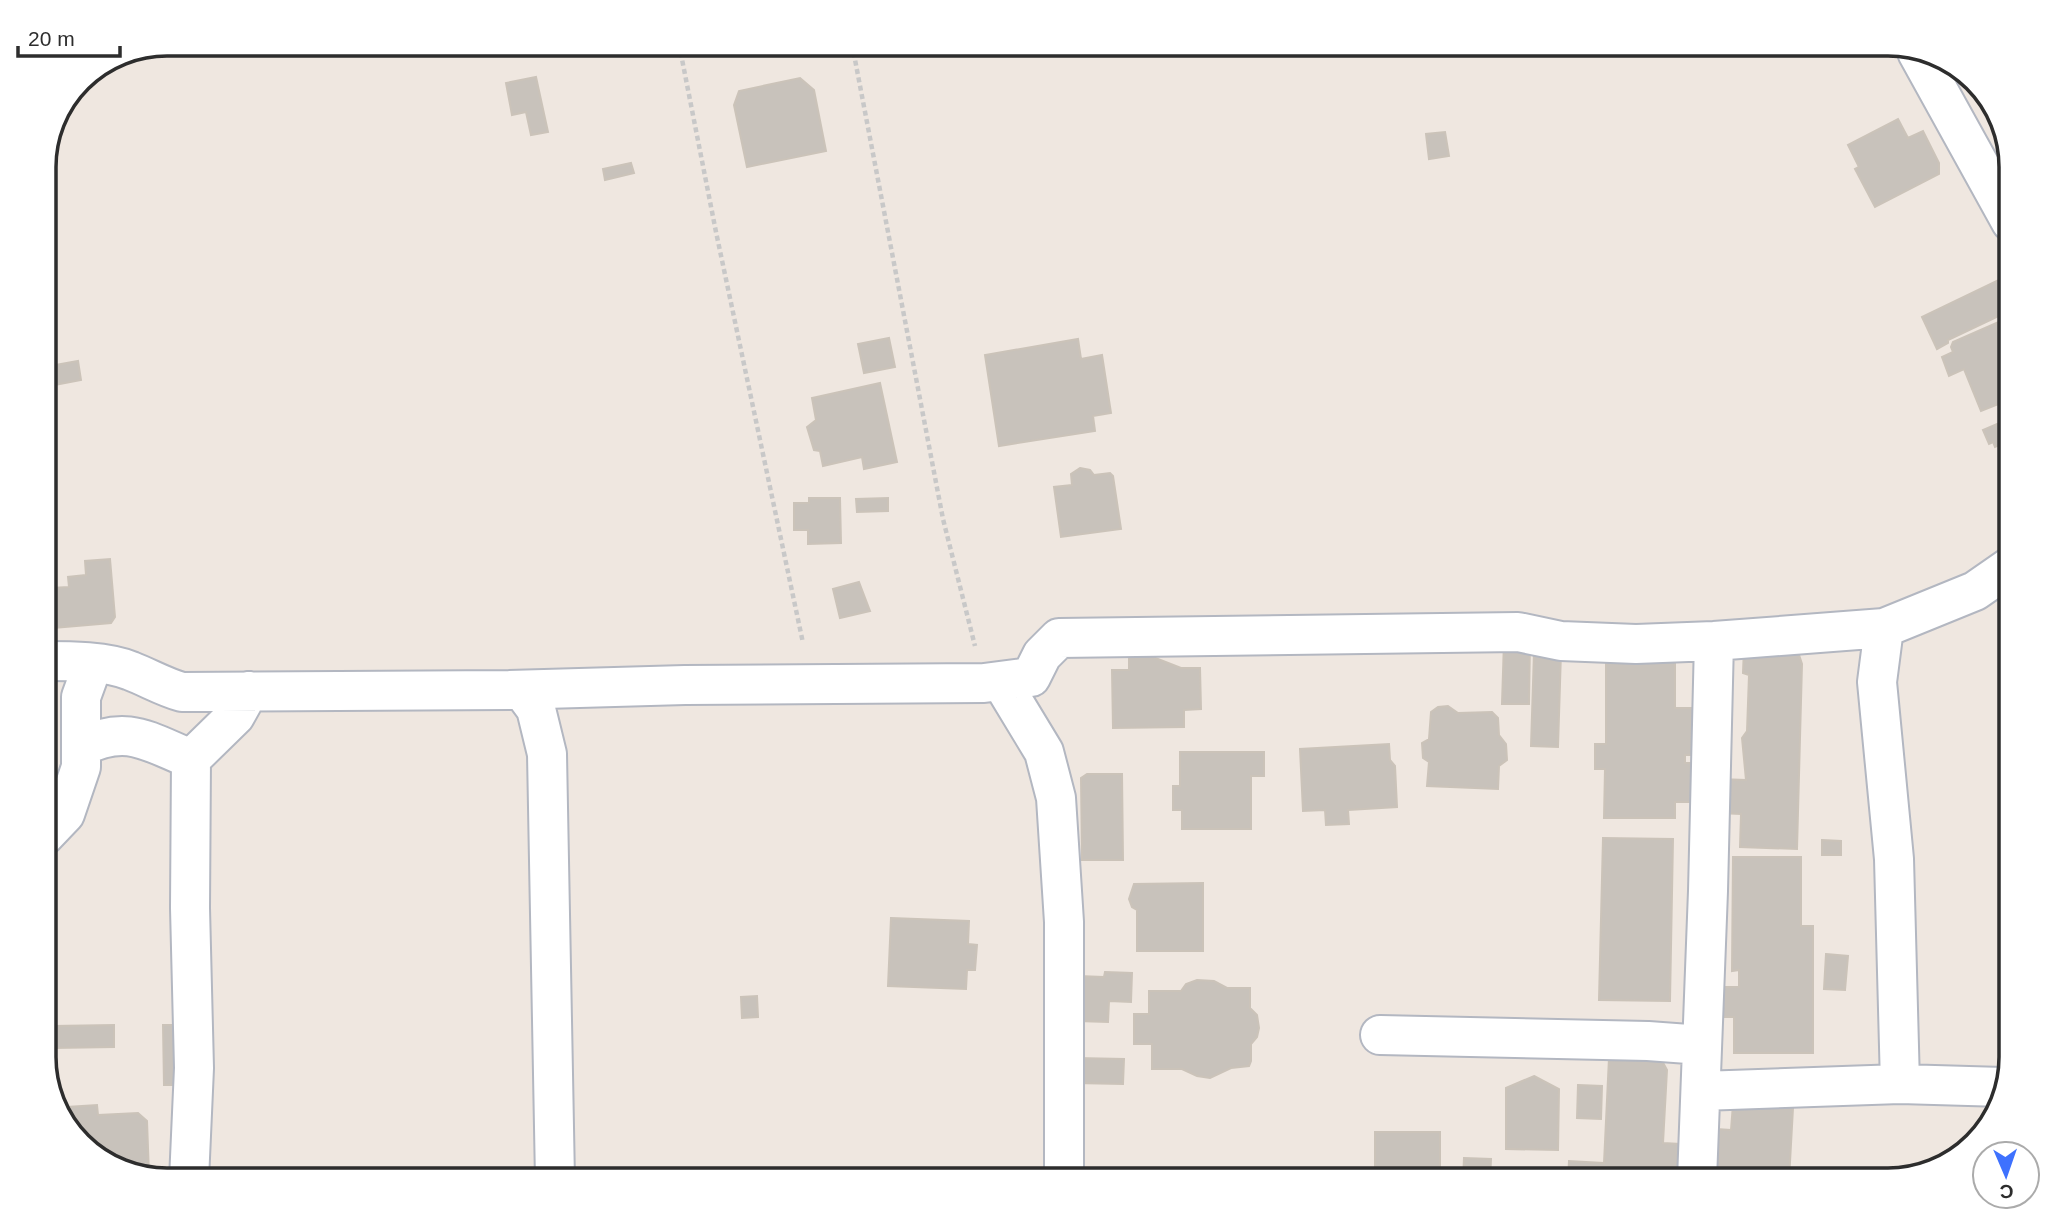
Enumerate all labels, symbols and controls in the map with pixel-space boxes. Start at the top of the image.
scale bar [18,14,119,58]
text: 20 m [28,27,75,50]
north arrow [1971,1140,2041,1210]
text: С [1999,1181,2014,1202]

